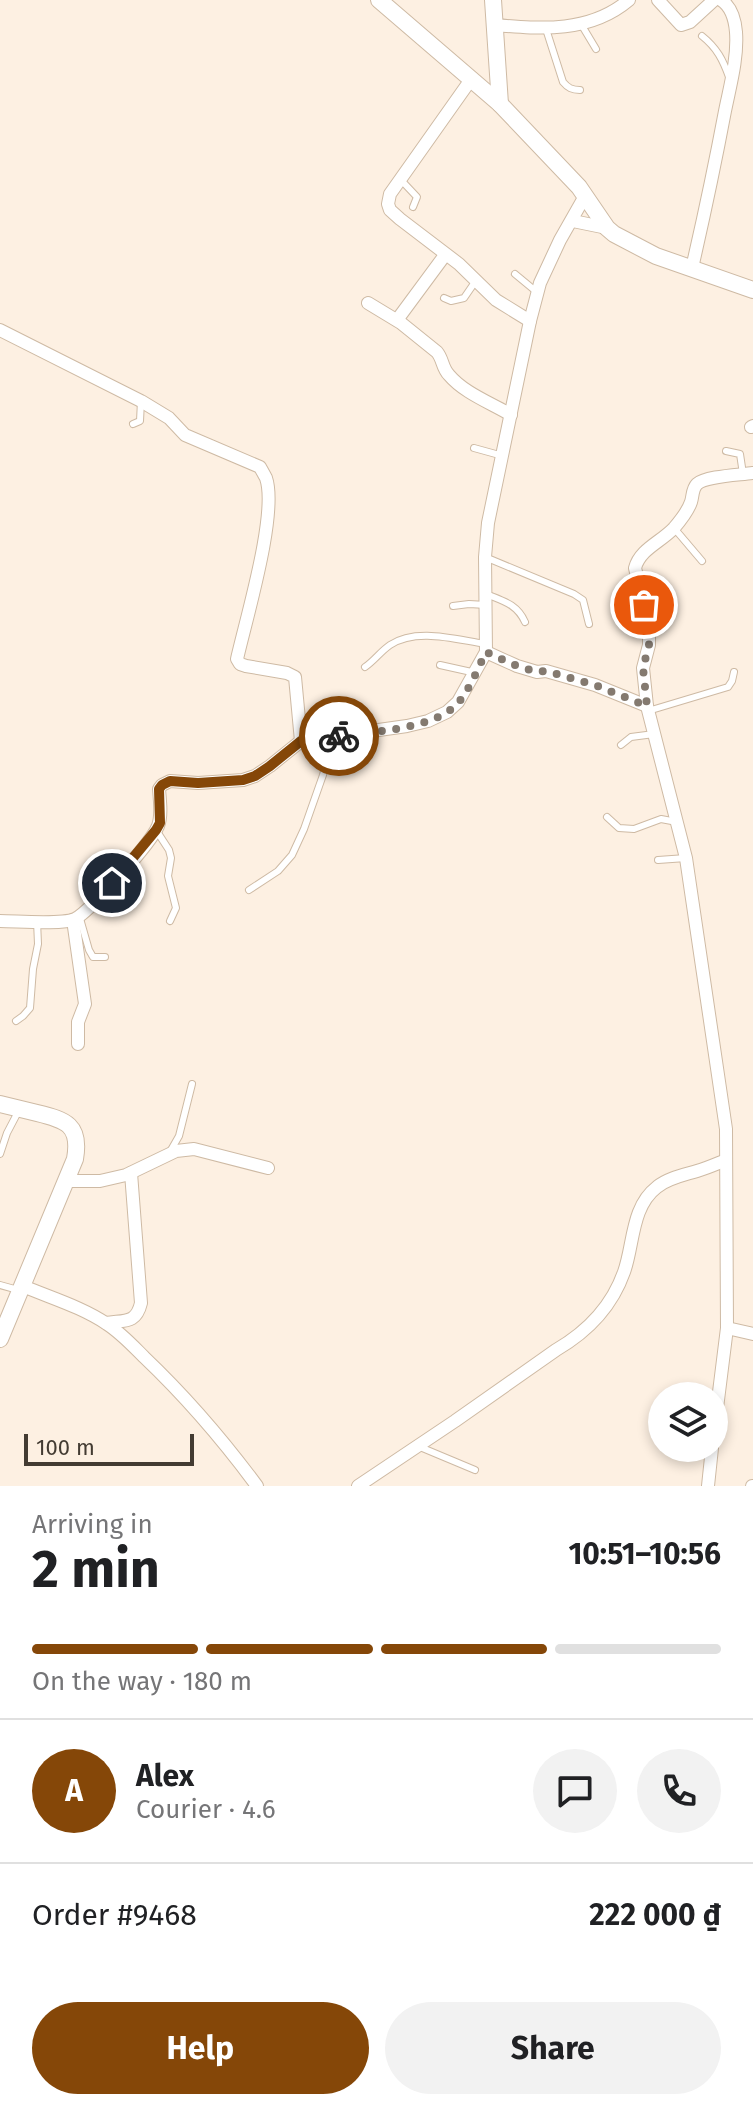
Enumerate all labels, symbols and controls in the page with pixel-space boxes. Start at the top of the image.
pin [610,571,678,639]
icon: bag [622,583,666,627]
courier [299,696,379,776]
icon: bike [317,714,361,758]
pin [78,849,146,917]
icon: home [90,861,134,905]
map controls [648,1382,728,1462]
button: layers [648,1382,728,1462]
scale bar [24,1430,194,1466]
text: 100 m [36,1434,95,1461]
text: Arriving in [32,1509,153,1540]
text: 10:51–10:56 [568,1536,721,1572]
text: 2 min [32,1538,160,1601]
text: On the way · 180 m [32,1666,252,1697]
button: chat [533,1749,617,1833]
button: phone [637,1749,721,1833]
text: Alex [136,1758,194,1794]
text: A [65,1773,83,1809]
text: Courier · 4.6 [136,1794,276,1825]
text: Order #9468 [32,1897,197,1933]
text: 222 000 ₫ [589,1897,721,1933]
button: Help [32,2002,369,2094]
button: Share [385,2002,721,2094]

